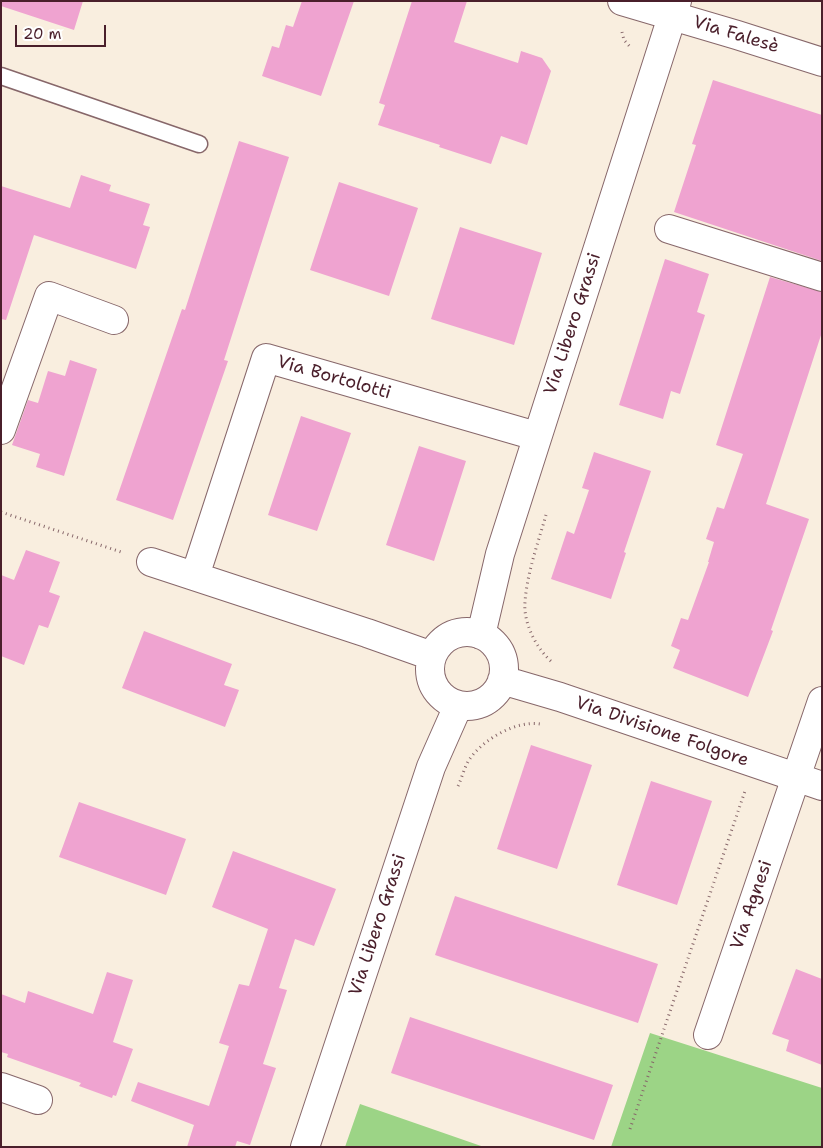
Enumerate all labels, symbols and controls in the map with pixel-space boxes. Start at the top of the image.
street label: Via Falesè [690,12,782,58]
scale bar [18,15,109,47]
text: 20 m [23,24,62,44]
street label: Via Libero Grassi [540,250,606,398]
street label: Via Bortolotti [274,351,394,405]
street label: Via Divisione Folgore [573,692,751,772]
street label: Via Libero Grassi [345,851,411,999]
street label: Via Agnesi [727,858,777,952]

